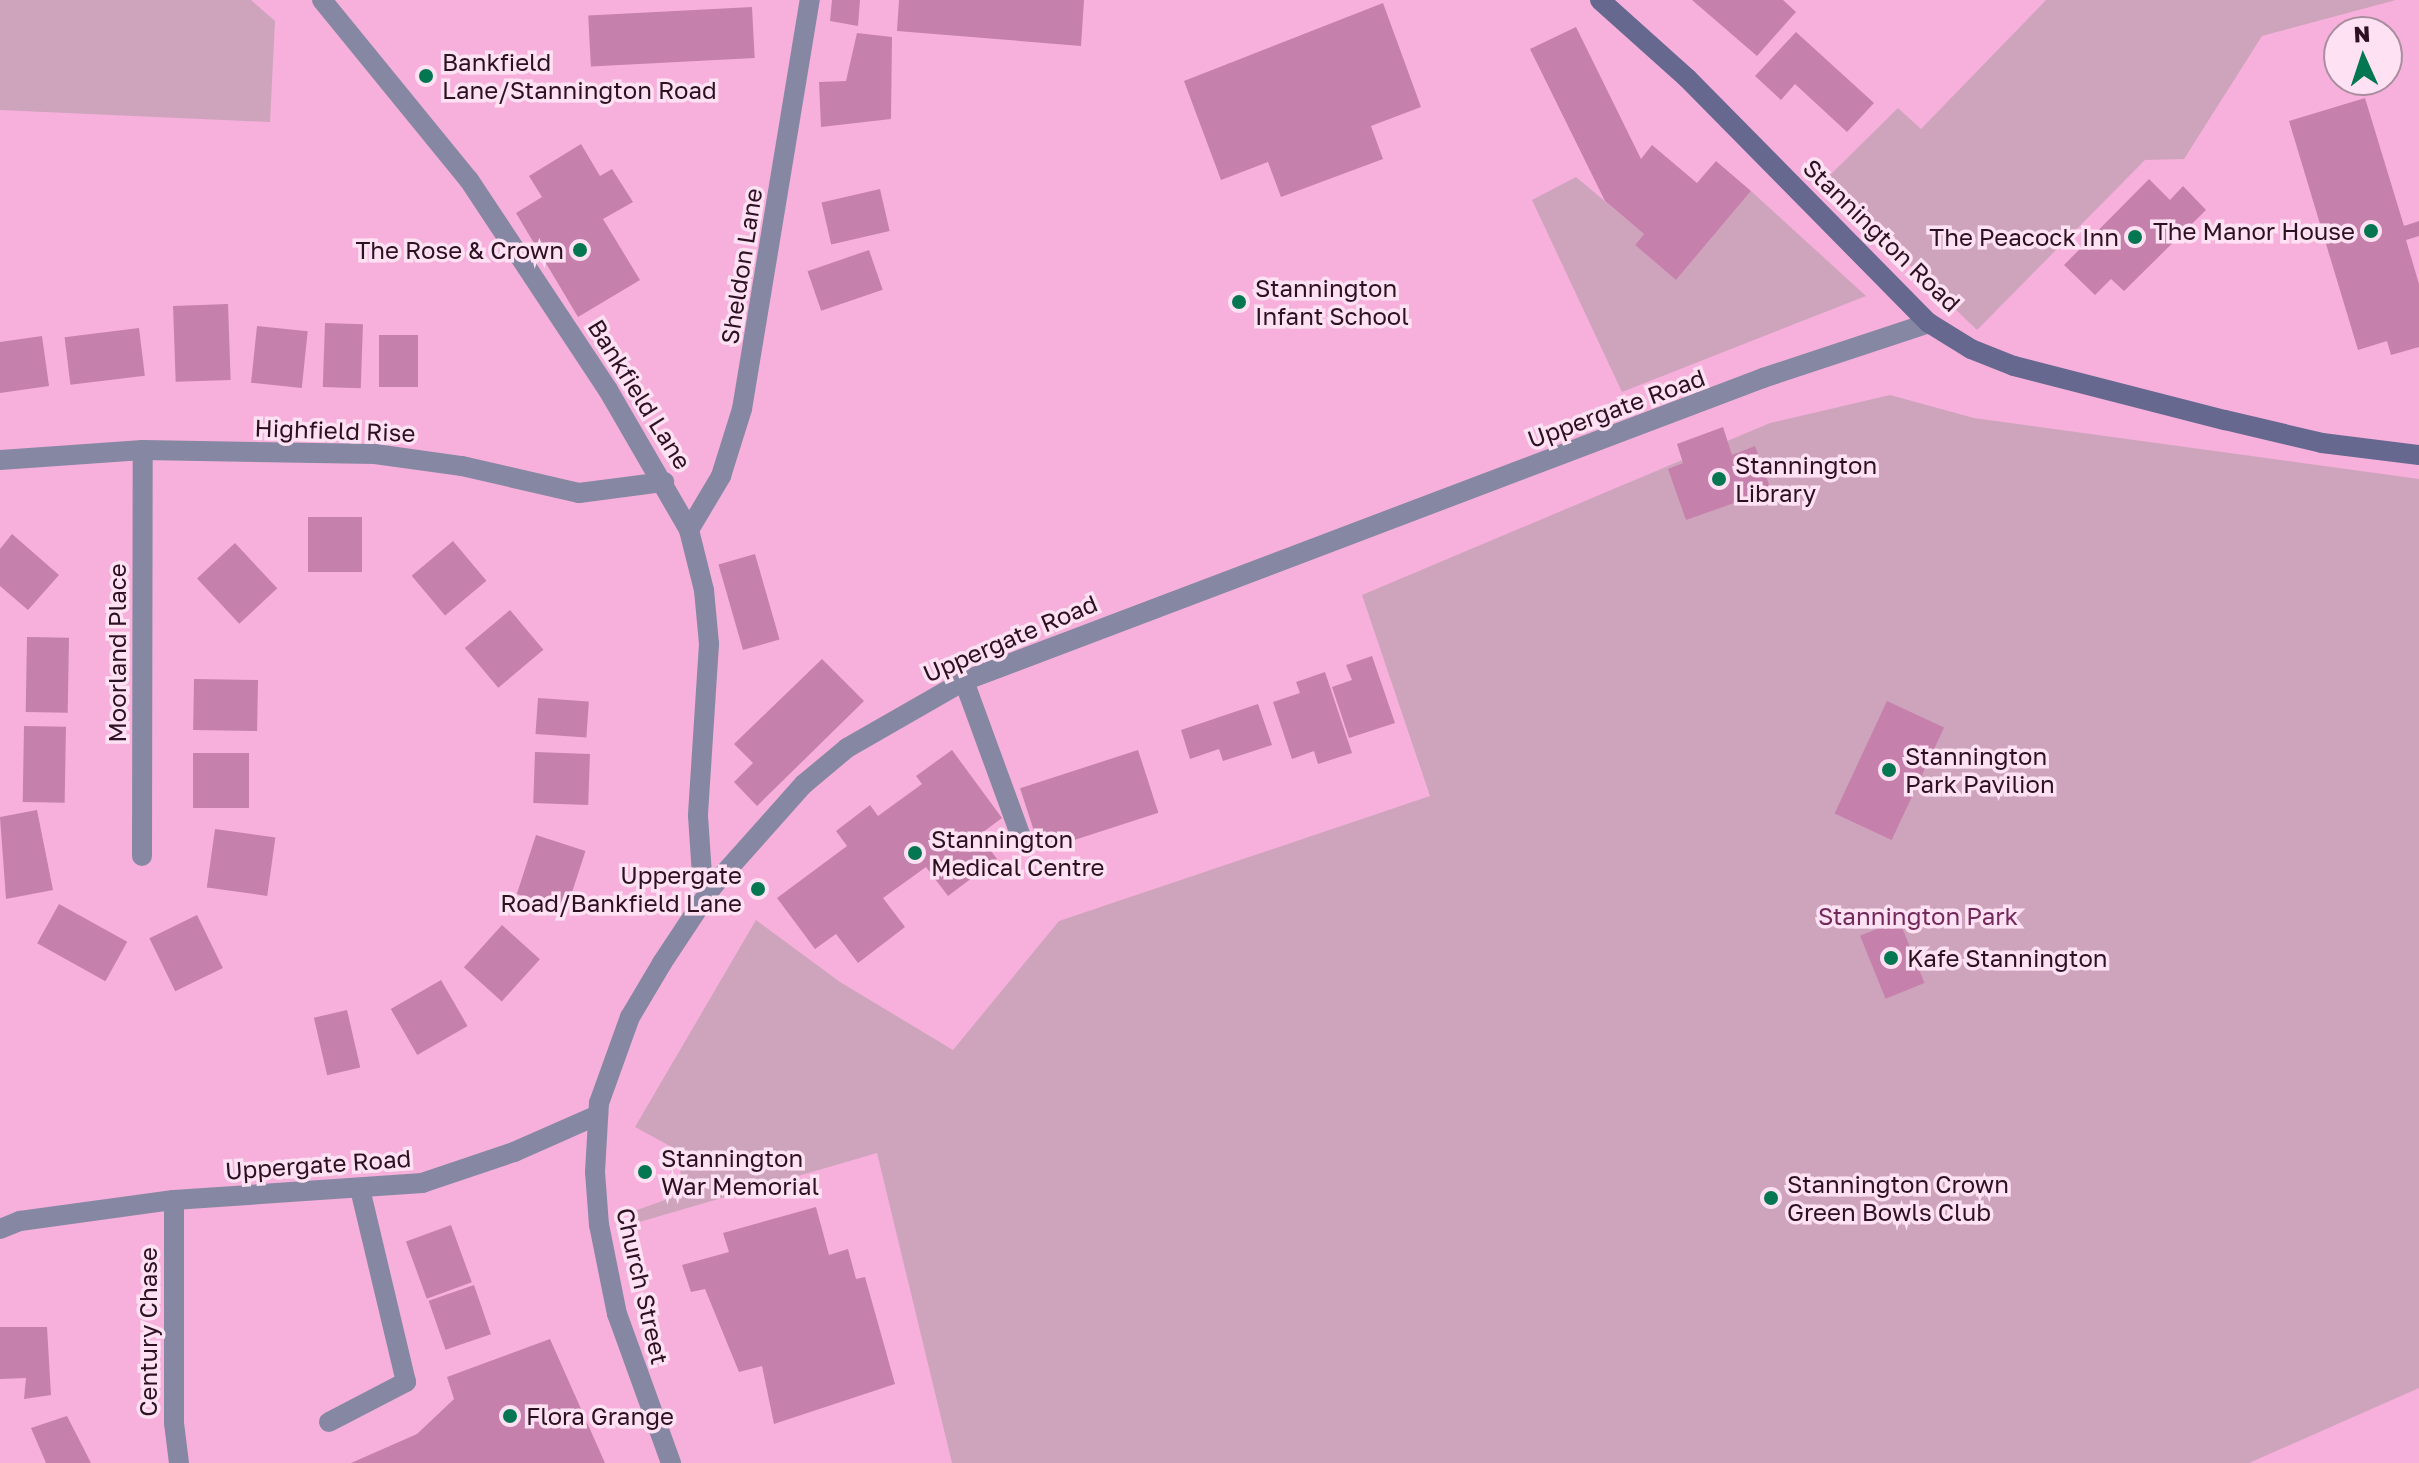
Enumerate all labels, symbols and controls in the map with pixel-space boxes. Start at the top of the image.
north arrow [2323,16,2403,96]
text: N [2353,20,2371,47]
place label: Bankfield Lane/Stannington Road [442,48,717,104]
marker: Bankfield Lane/Stannington Road [417,67,435,85]
street label: Stannington Road [1798,153,1966,317]
street label: Sheldon Lane [714,186,768,346]
place label: The Manor House [2153,217,2355,245]
marker: The Manor House [2362,222,2380,240]
place label: The Peacock Inn [1929,223,2119,251]
marker: The Peacock Inn [2126,228,2144,246]
place label: The Rose & Crown [355,236,564,264]
marker: The Rose & Crown [571,241,589,259]
place label: Stannington Infant School [1255,274,1409,330]
marker: Stannington Infant School [1230,293,1248,311]
street label: Bankfield Lane [582,314,698,474]
street label: Uppergate Road [1523,363,1709,453]
street label: Highfield Rise [254,413,416,447]
place label: Stannington Library [1735,451,1877,507]
marker: Stannington Library [1710,470,1728,488]
street label: Moorland Place [103,563,131,743]
street label: Uppergate Road [919,588,1101,688]
place label: Stannington Park Pavilion [1905,742,2055,798]
marker: Stannington Park Pavilion [1880,761,1898,779]
place label: Stannington Medical Centre [931,825,1104,881]
marker: Stannington Medical Centre [906,844,924,862]
place label: Uppergate Road/Bankfield Lane [500,861,742,917]
marker: Uppergate Road/Bankfield Lane [749,880,767,898]
park label: Stannington Park [1818,902,2018,930]
place label: Kafe Stannington [1907,944,2108,972]
marker: Kafe Stannington [1882,949,1900,967]
street label: Uppergate Road [224,1143,412,1185]
place label: Stannington War Memorial [661,1144,819,1200]
marker: Stannington War Memorial [636,1163,654,1181]
place label: Stannington Crown Green Bowls Club [1787,1170,2009,1226]
marker: Stannington Crown Green Bowls Club [1762,1189,1780,1207]
street label: Church Street [611,1205,675,1367]
street label: Century Chase [134,1247,162,1417]
place label: Flora Grange [526,1402,674,1430]
marker: Flora Grange [501,1407,519,1425]

